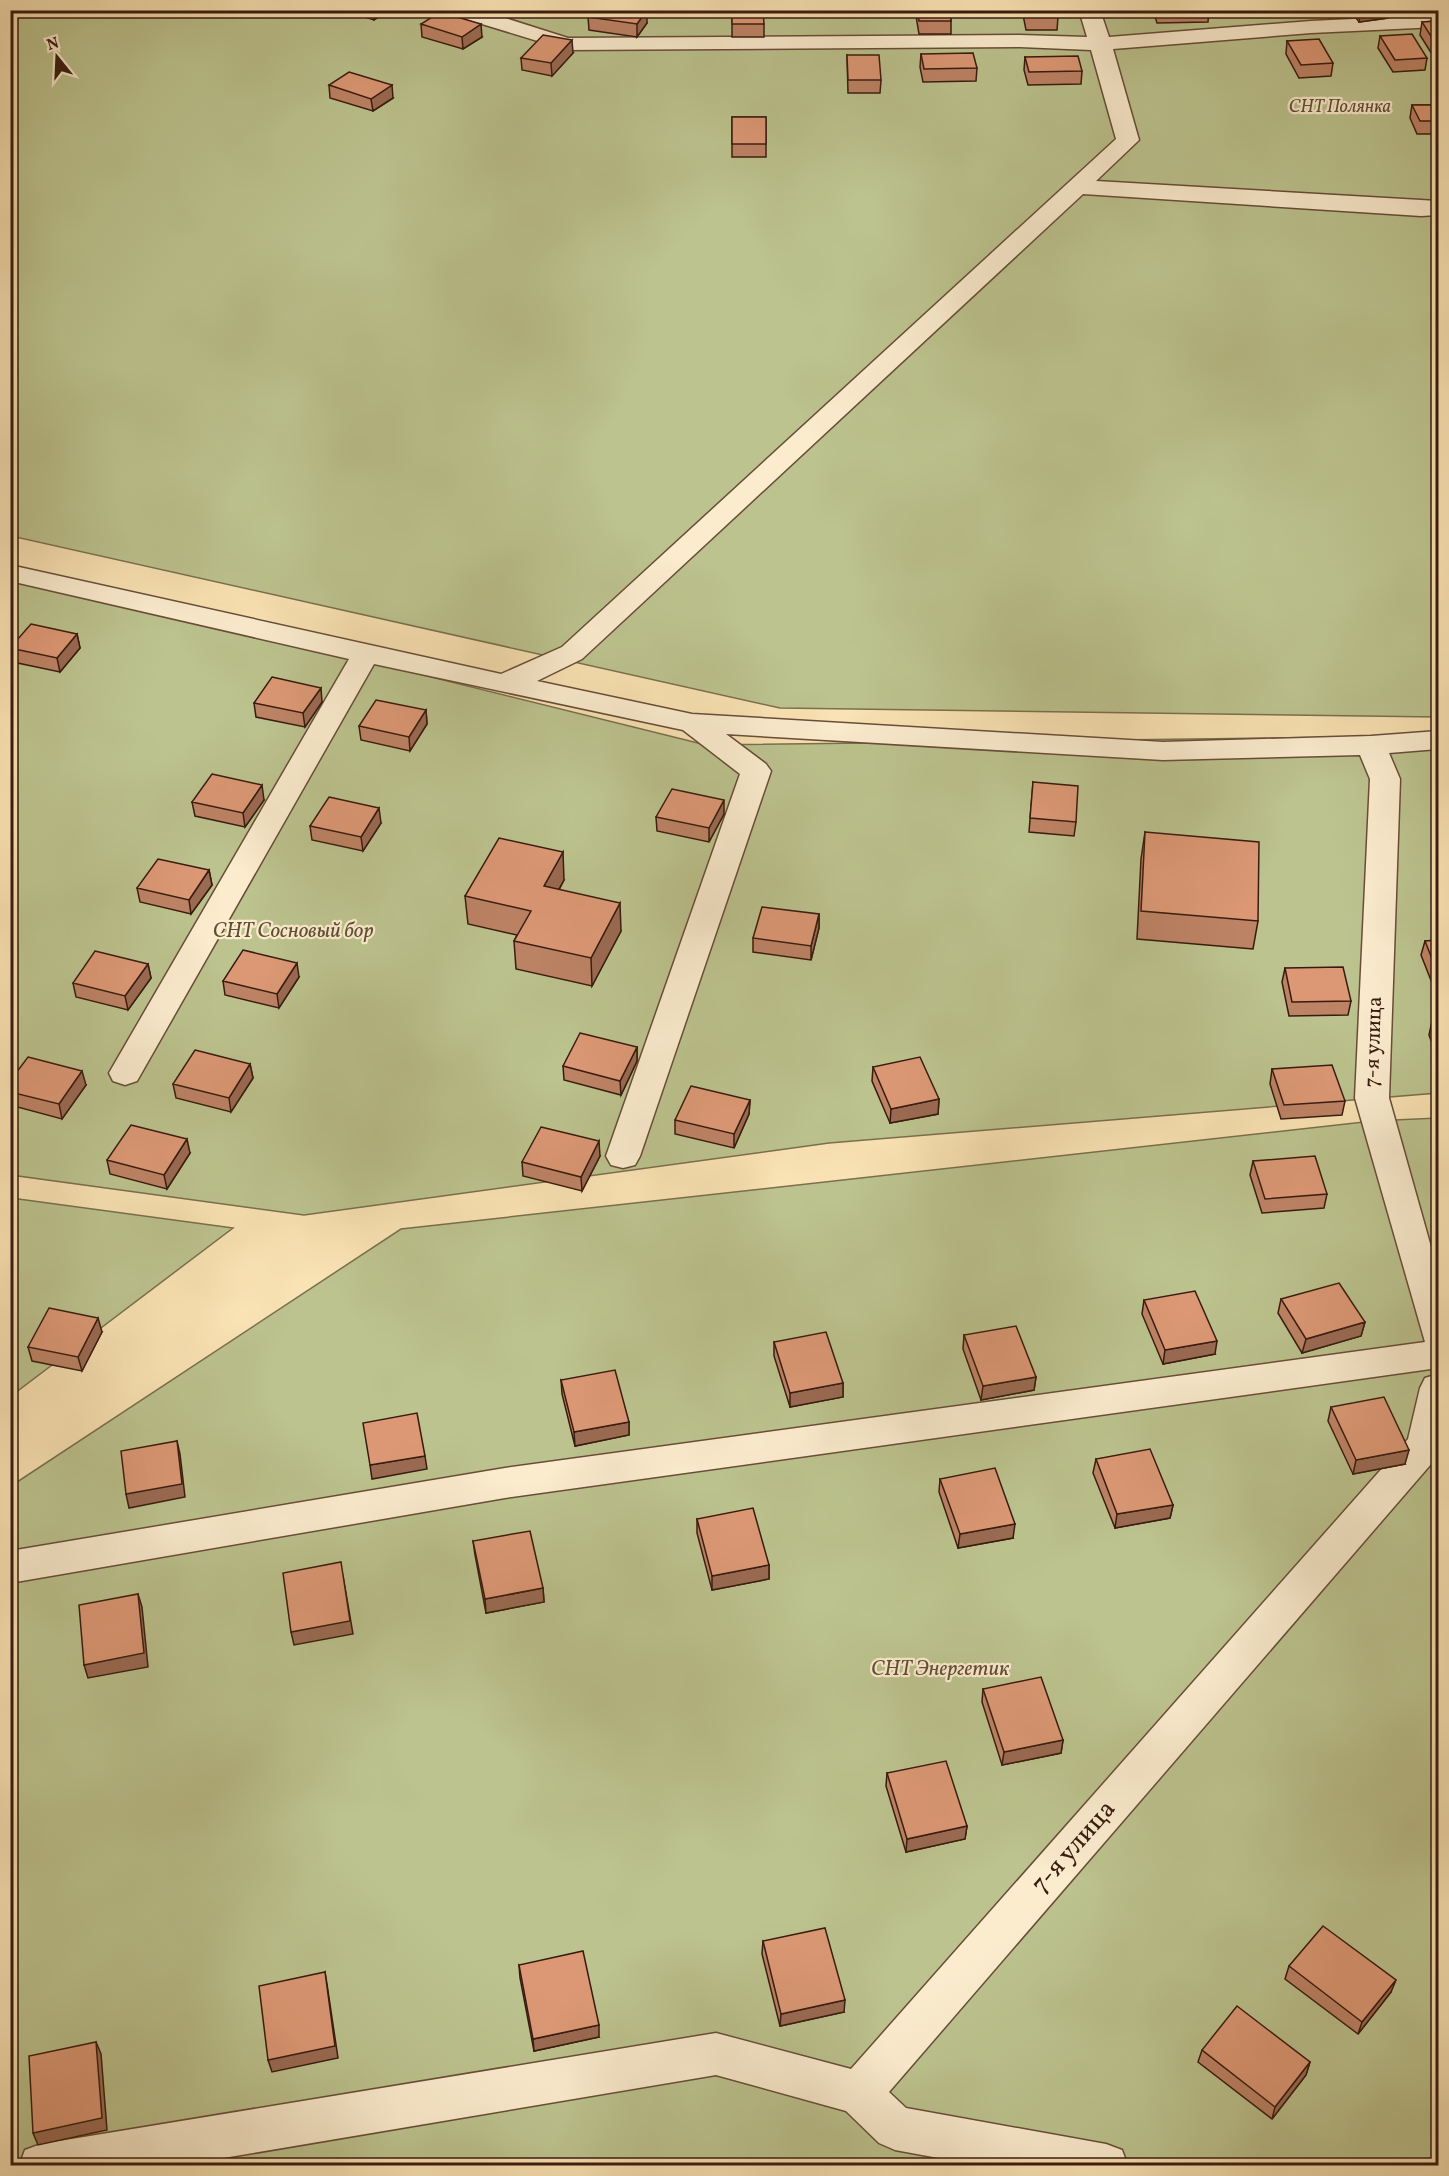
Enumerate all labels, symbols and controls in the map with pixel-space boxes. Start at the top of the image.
north arrow [27,27,87,87]
text: N [44,32,62,57]
park label: СНТ Полянка [1289,95,1391,120]
park label: СНТ Сосновый бор [213,917,373,946]
street label: 7-я улица [1358,996,1390,1088]
park label: СНТ Энергетик [871,1655,1010,1684]
street label: 7-я улица [1023,1793,1125,1901]

